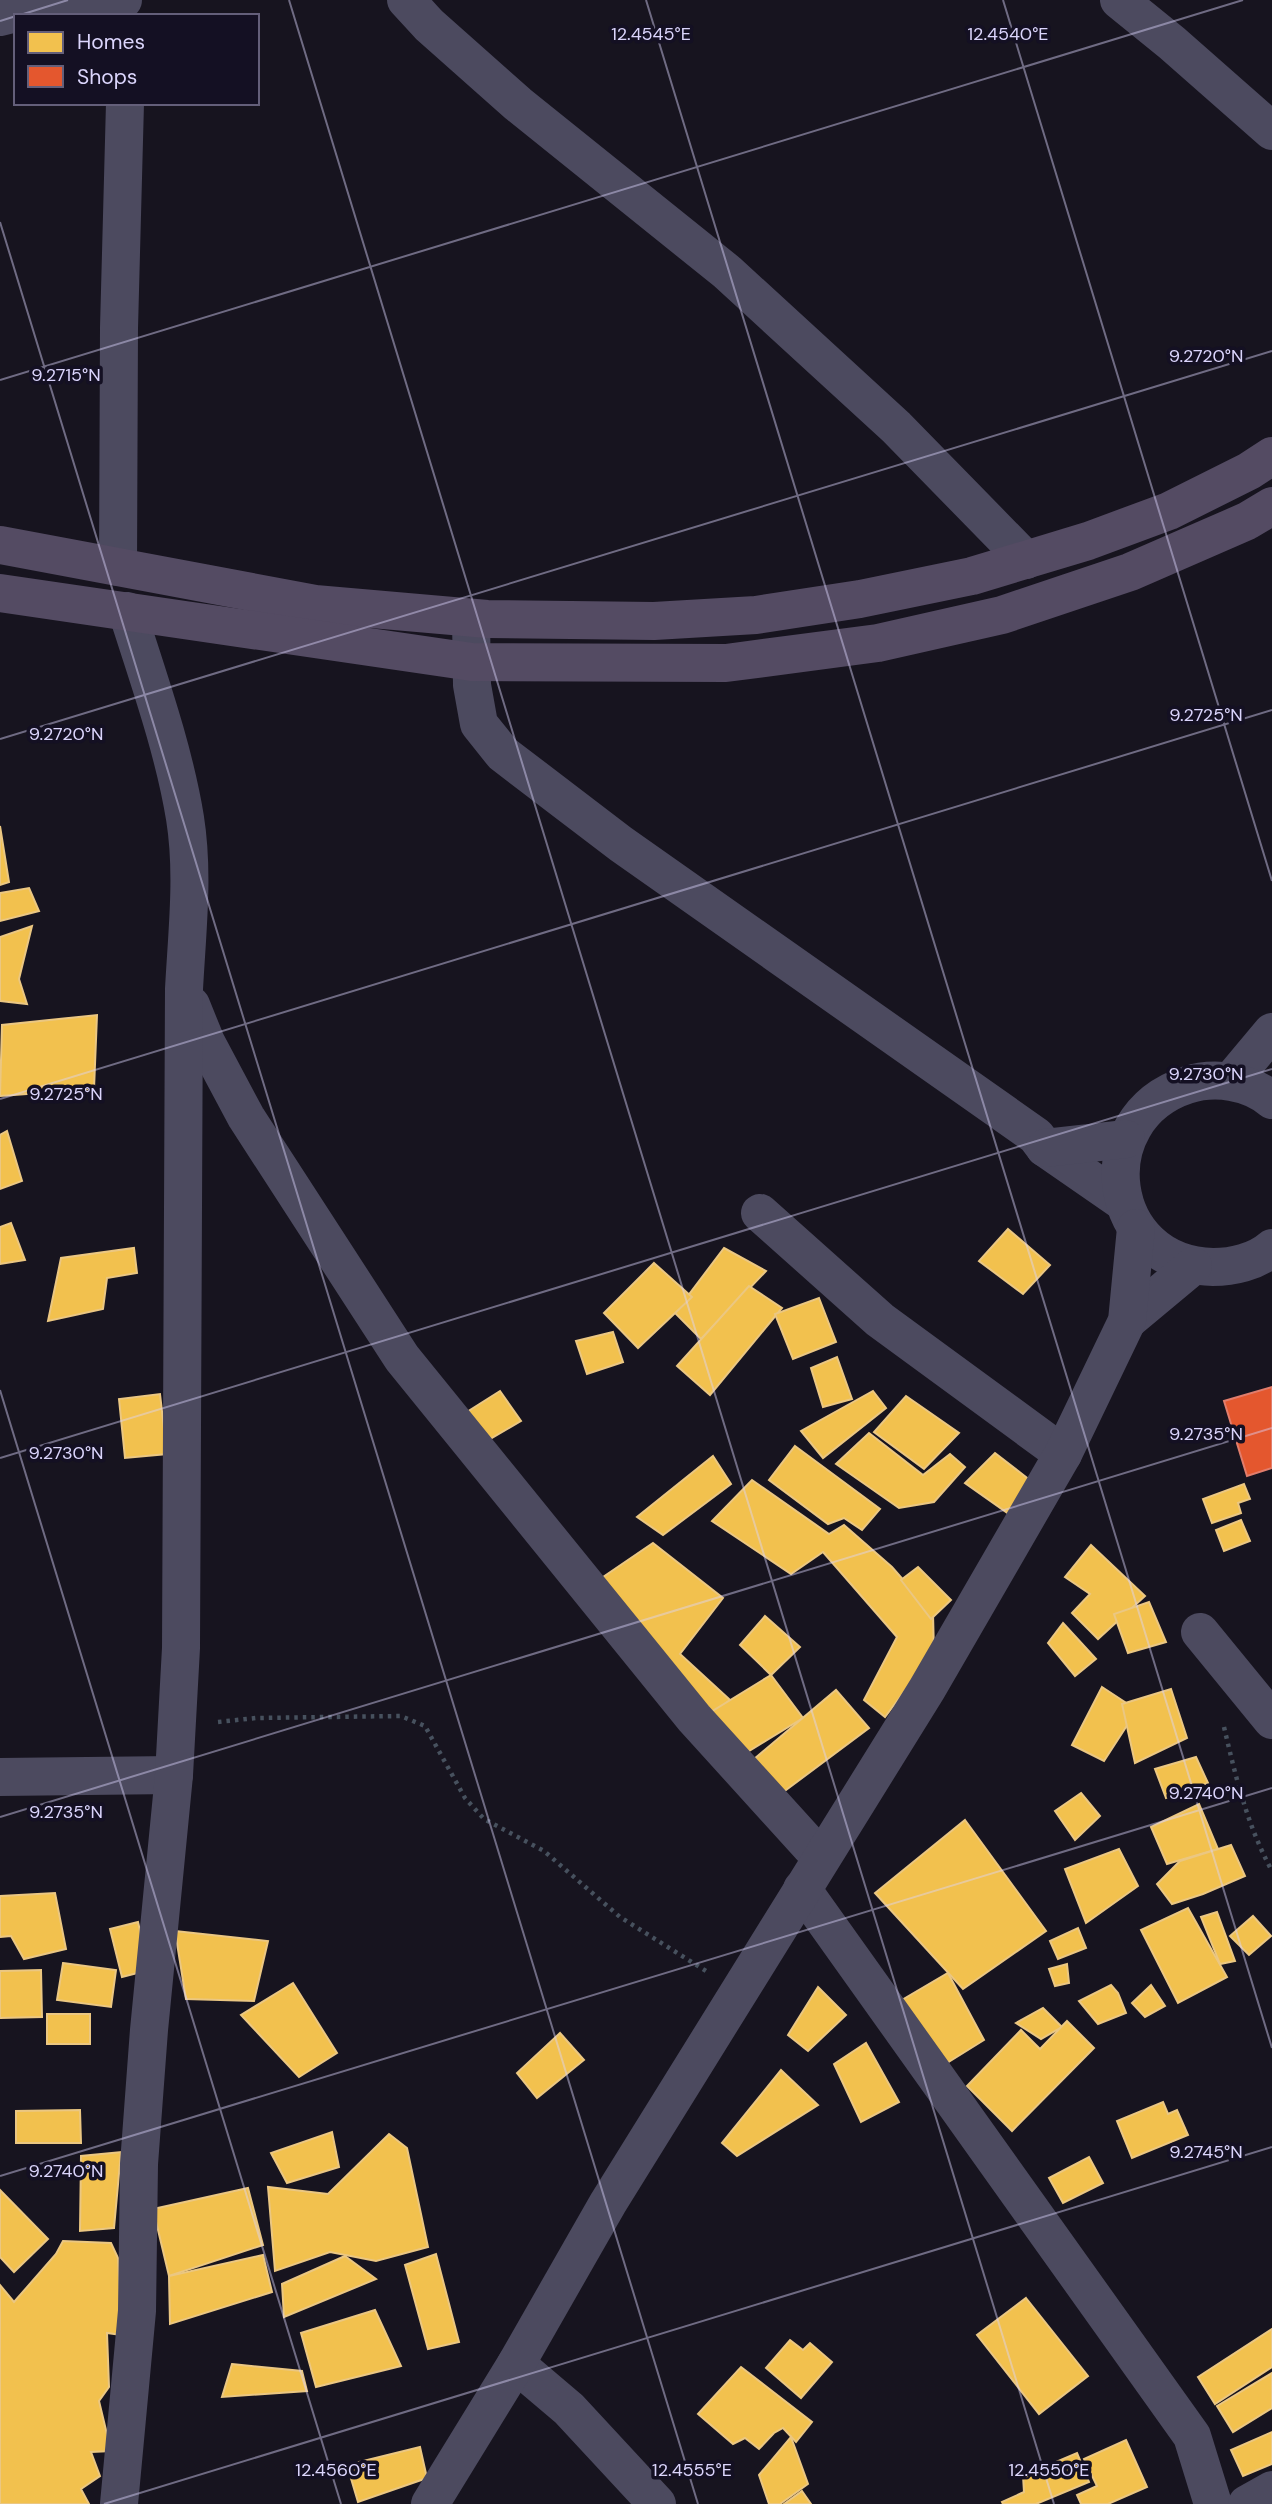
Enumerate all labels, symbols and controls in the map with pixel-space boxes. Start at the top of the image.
legend [14,14,259,105]
text: 12.4545°E [611,22,691,46]
text: 12.4540°E [967,22,1049,46]
text: Homes [77,28,145,56]
text: Shops [77,63,137,91]
text: 9.2720°N [1169,344,1243,368]
text: 9.2715°N [31,363,101,387]
text: 9.2725°N [1169,703,1243,727]
text: 9.2720°N [29,722,103,746]
text: 9.2730°N [1168,1062,1244,1086]
text: 9.2725°N [29,1082,103,1106]
text: 9.2735°N [1169,1422,1243,1446]
text: 9.2730°N [28,1441,104,1465]
text: 9.2740°N [1169,1781,1243,1805]
text: 9.2735°N [29,1800,103,1824]
text: 9.2745°N [1169,2140,1243,2164]
text: 9.2740°N [29,2159,103,2183]
text: 12.4560°E [295,2458,377,2482]
text: 12.4555°E [652,2458,732,2482]
text: 12.4550°E [1008,2458,1090,2482]

